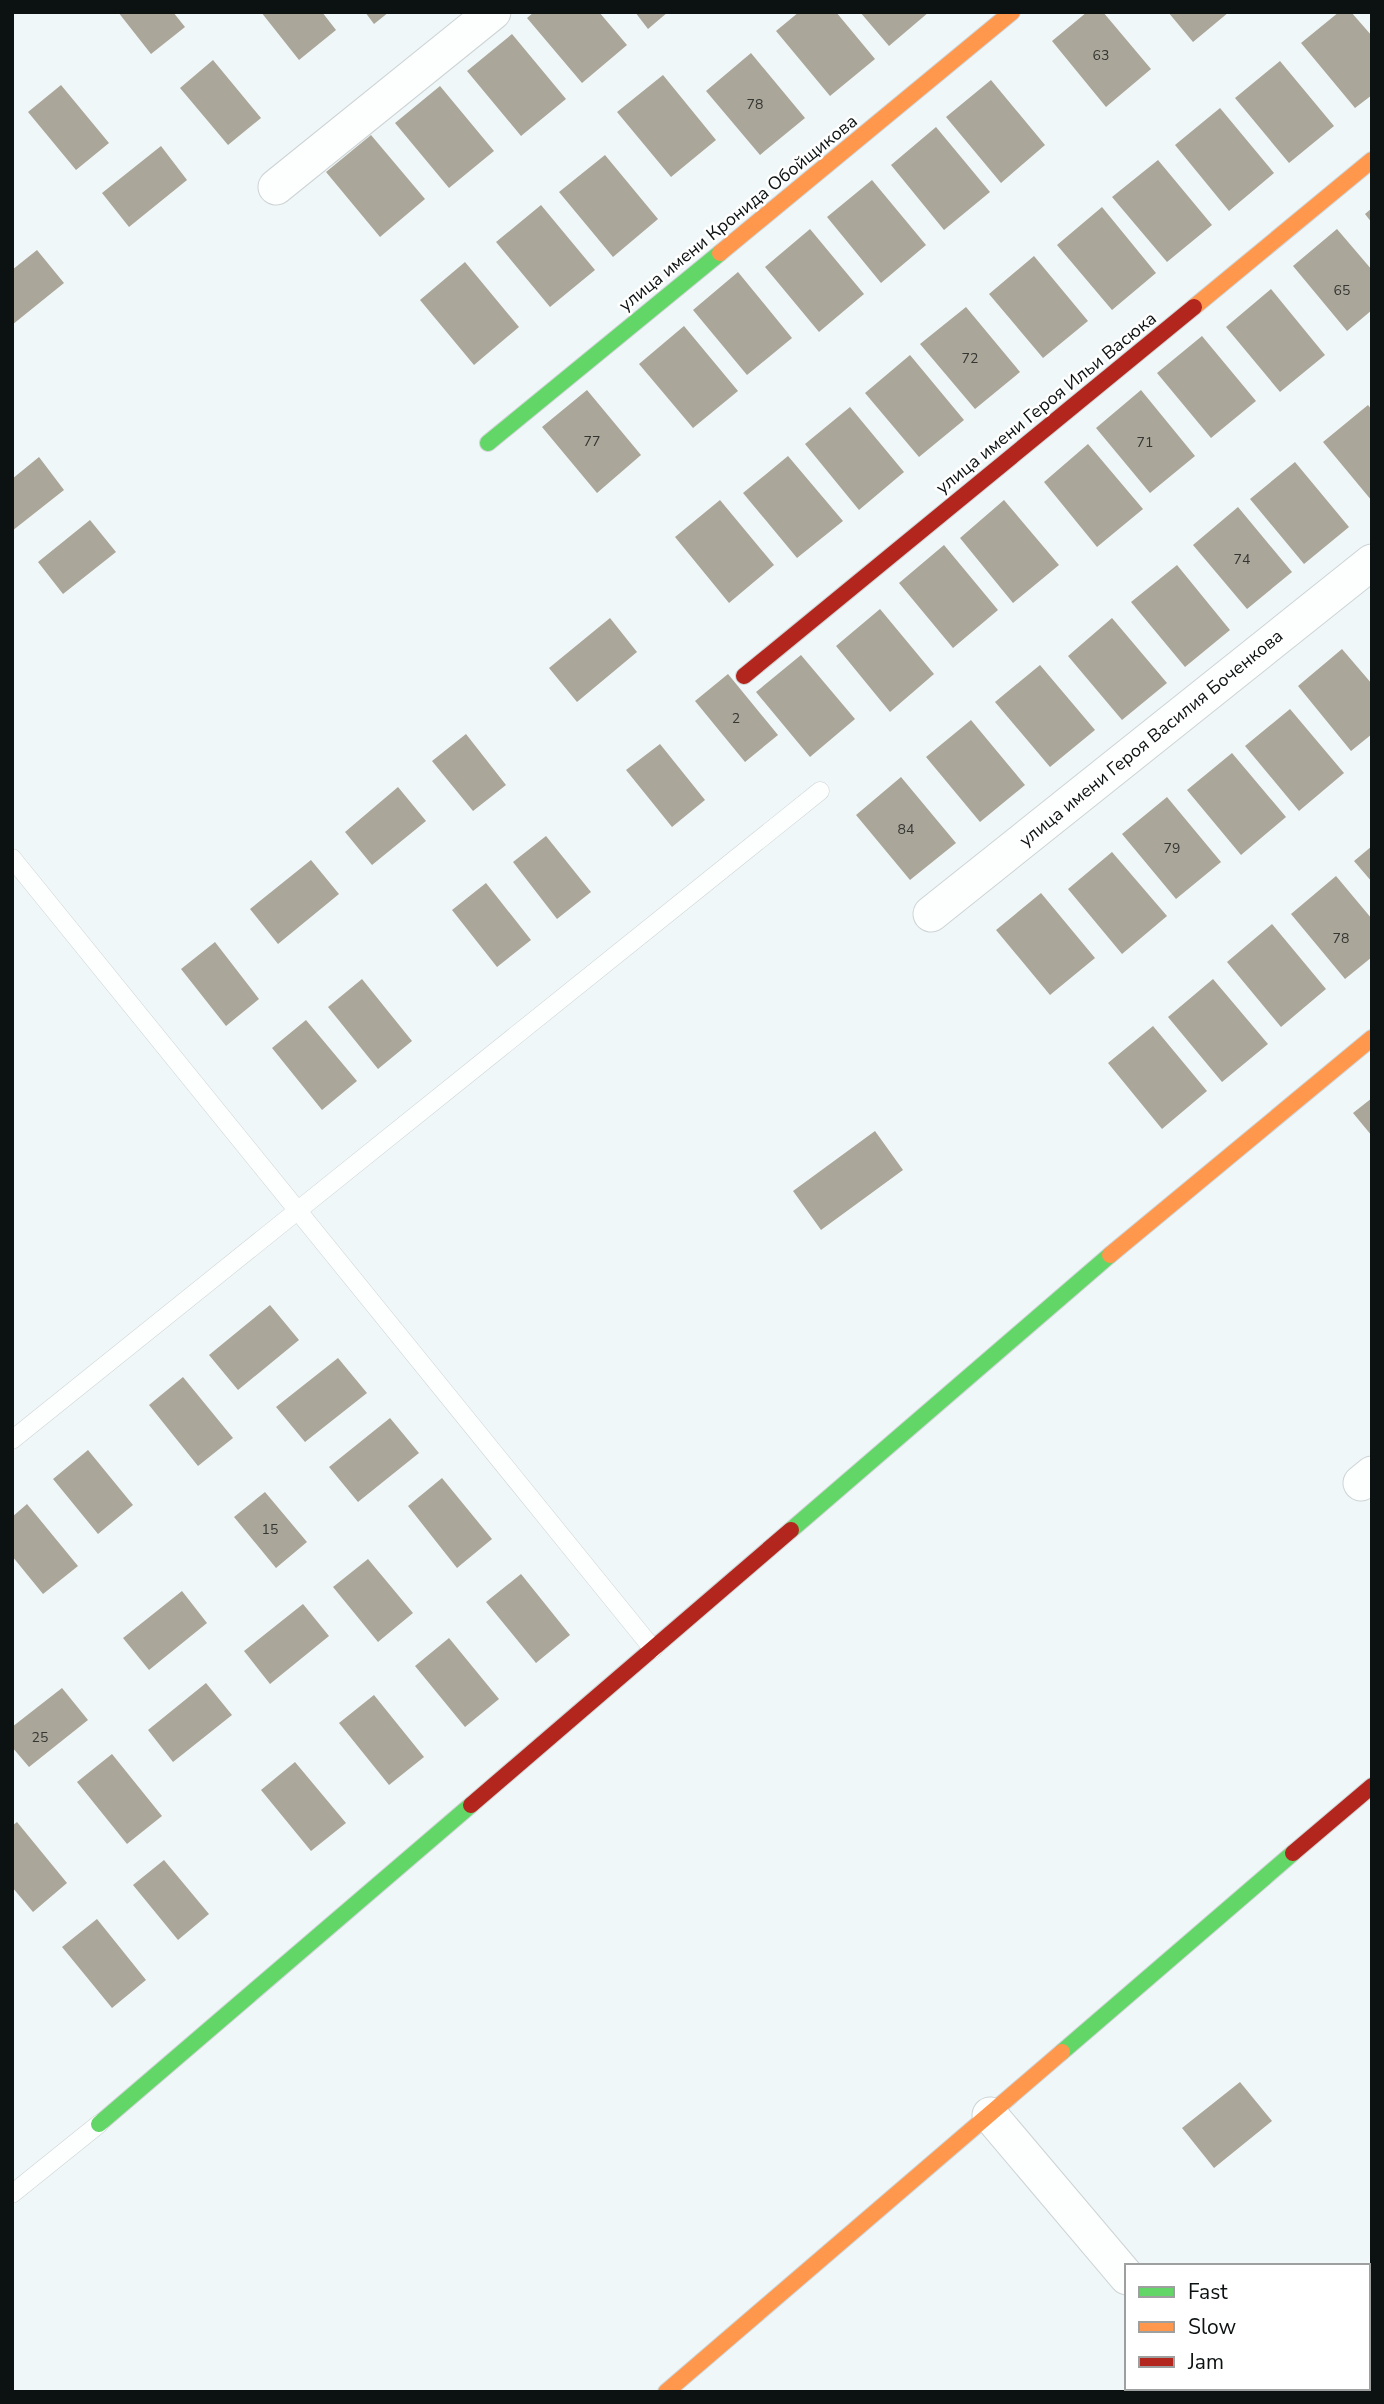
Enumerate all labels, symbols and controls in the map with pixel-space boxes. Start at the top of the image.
house number: 63 [1093,46,1109,65]
house number: 78 [747,95,763,114]
street label: улица имени Кронида Обойщикова [614,109,862,317]
house number: 65 [1334,281,1350,300]
street label: улица имени Героя Ильи Васюка [931,306,1161,500]
house number: 72 [962,349,978,368]
house number: 77 [584,432,600,451]
house number: 71 [1137,433,1153,452]
house number: 74 [1234,550,1250,569]
street label: улица имени Героя Василия Боченкова [1014,624,1288,852]
house number: 2 [732,709,740,728]
house number: 84 [898,820,914,839]
house number: 79 [1164,839,1180,858]
house number: 78 [1333,929,1349,948]
house number: 15 [262,1520,278,1539]
house number: 25 [32,1728,48,1747]
legend [1125,2264,1370,2390]
text: Fast [1188,2278,1228,2306]
text: Slow [1188,2313,1237,2341]
text: Jam [1187,2348,1224,2376]

